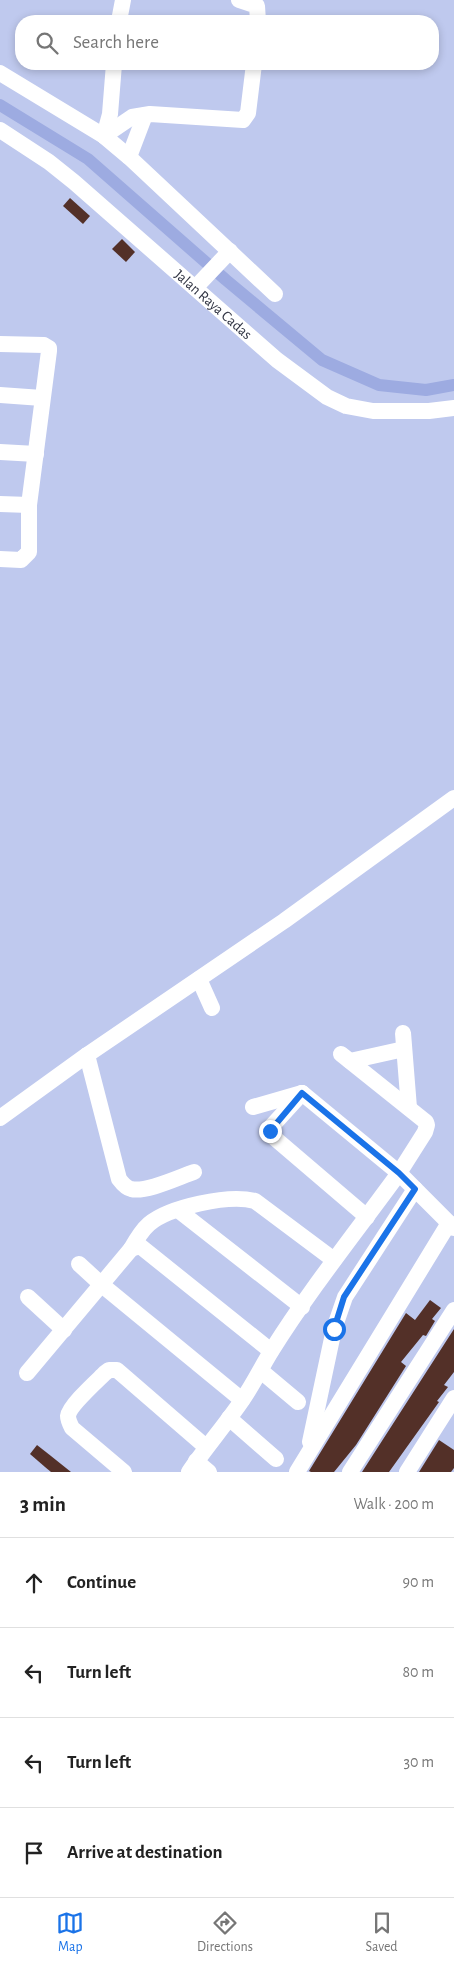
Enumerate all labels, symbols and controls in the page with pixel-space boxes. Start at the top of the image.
search box [15,15,439,70]
icon: search [33,29,61,57]
text: Search here [73,33,159,52]
street label: Jalan Raya Cadas [172,267,255,342]
route end [259,1120,282,1143]
route start [323,1318,346,1341]
text: 3 min [20,1494,66,1515]
text: Walk · 200 m [353,1496,434,1512]
icon: ahead [20,1569,48,1597]
text: Continue [67,1573,136,1592]
text: 90 m [403,1574,434,1590]
icon: left [20,1659,48,1687]
text: Turn left [67,1663,131,1682]
text: 80 m [403,1664,434,1680]
icon: left [20,1749,48,1777]
text: Turn left [67,1753,131,1772]
text: 30 m [404,1754,434,1770]
icon: arrive [20,1839,48,1867]
text: Arrive at destination [67,1843,223,1862]
tab: Map [56,1909,84,1956]
tab: Directions [197,1909,253,1956]
tab: Saved [366,1909,398,1956]

